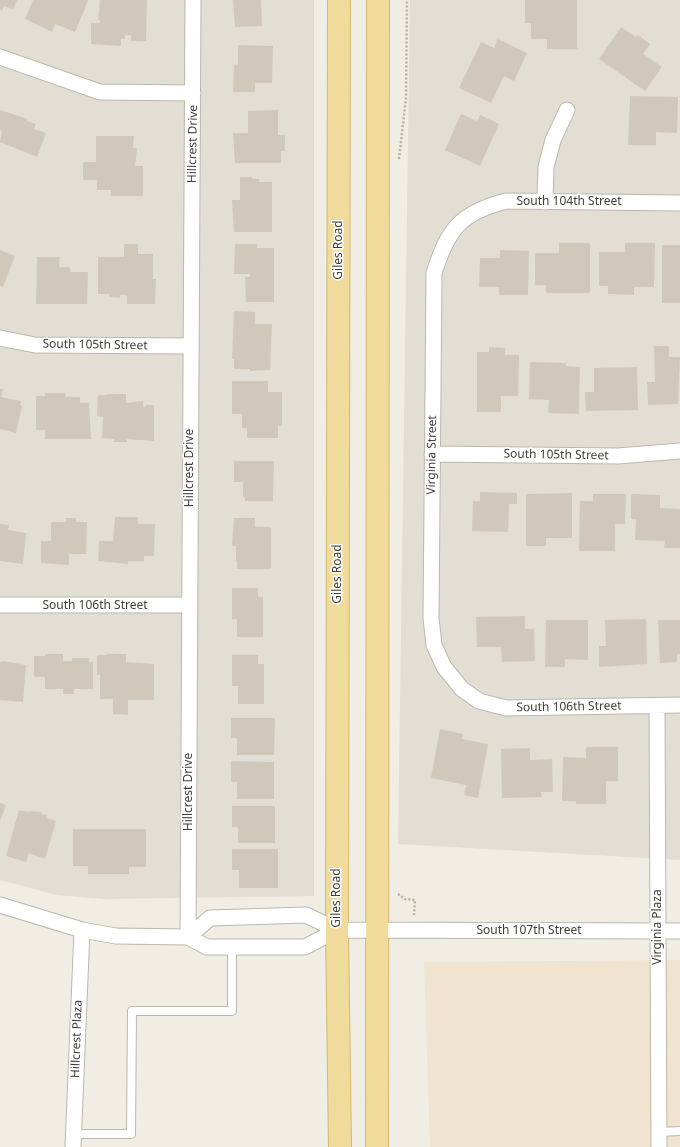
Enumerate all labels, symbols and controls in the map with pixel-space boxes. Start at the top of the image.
street label: Hillcrest Drive [185,105,201,183]
street label: South 104th Street [516,195,622,209]
street label: Giles Road [332,220,346,280]
street label: South 105th Street [42,337,148,353]
street label: Virginia Street [424,415,440,495]
street label: Hillcrest Drive [183,429,197,507]
street label: South 105th Street [503,447,609,463]
street label: Giles Road [331,544,345,604]
street label: South 106th Street [42,599,148,613]
street label: South 106th Street [516,699,622,715]
street label: Hillcrest Drive [182,753,196,831]
street label: Giles Road [330,868,344,928]
street label: Virginia Plaza [651,889,665,965]
street label: South 107th Street [476,924,582,938]
street label: Hillcrest Plaza [68,1000,86,1078]

